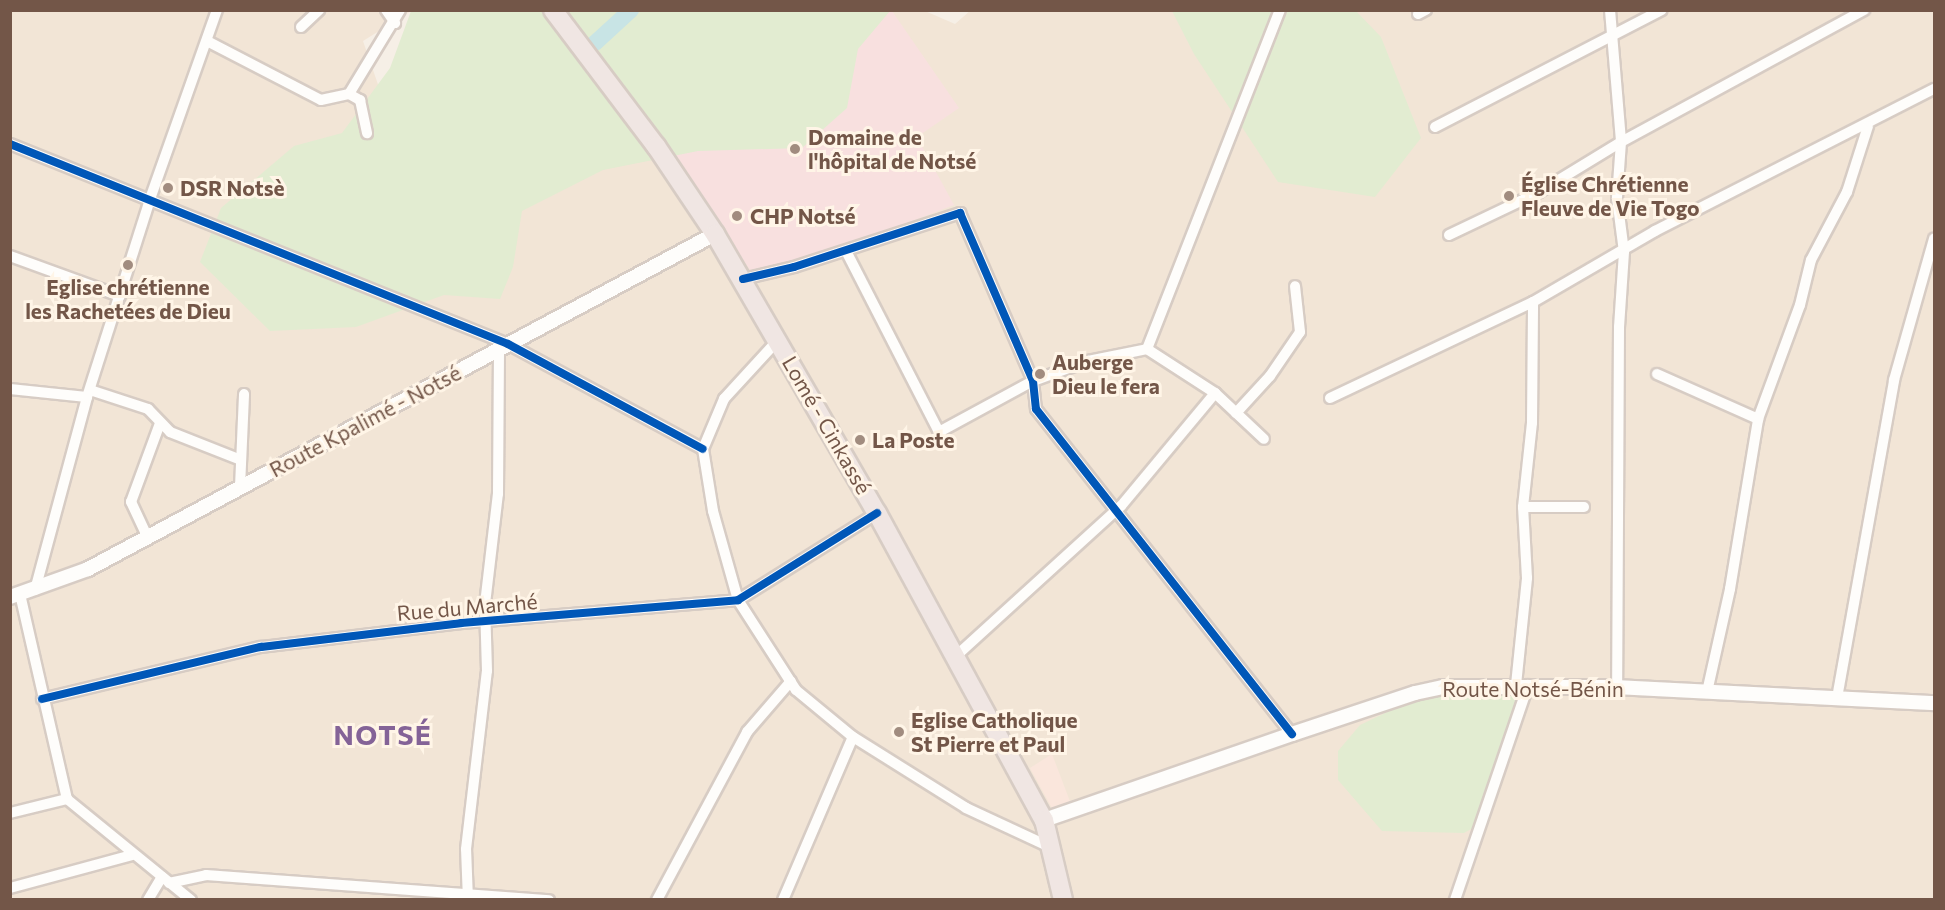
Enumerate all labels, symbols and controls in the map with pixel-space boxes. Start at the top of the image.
place label: Domaine de l'hôpital de Notsé [808,124,976,174]
marker: Domaine de l'hôpital de Notsé [786,140,804,158]
place label: Église Chrétienne Fleuve de Vie Togo [1521,171,1700,221]
place label: DSR Notsè [180,175,284,201]
marker: DSR Notsè [161,181,175,195]
marker: Église Chrétienne Fleuve de Vie Togo [1502,189,1516,203]
place label: CHP Notsé [750,203,856,229]
marker: CHP Notsé [728,207,746,225]
marker: Eglise chrétienne les Rachetées de Dieu [121,258,135,272]
place label: Eglise chrétienne les Rachetées de Dieu [25,274,231,324]
place label: Auberge Dieu le fera [1052,349,1160,399]
street label: Lomé - Cinkassé [777,351,877,499]
street label: Route Kpalimé - Notsé [265,360,465,482]
marker: Auberge Dieu le fera [1033,367,1047,381]
place label: La Poste [872,427,954,453]
marker: La Poste [853,433,867,447]
street label: Rue du Marché [396,588,538,626]
street label: Route Notsé-Bénin [1442,676,1624,702]
place label: Eglise Catholique St Pierre et Paul [911,707,1077,757]
district label: NOTSÉ [334,719,432,751]
marker: Eglise Catholique St Pierre et Paul [892,725,906,739]

